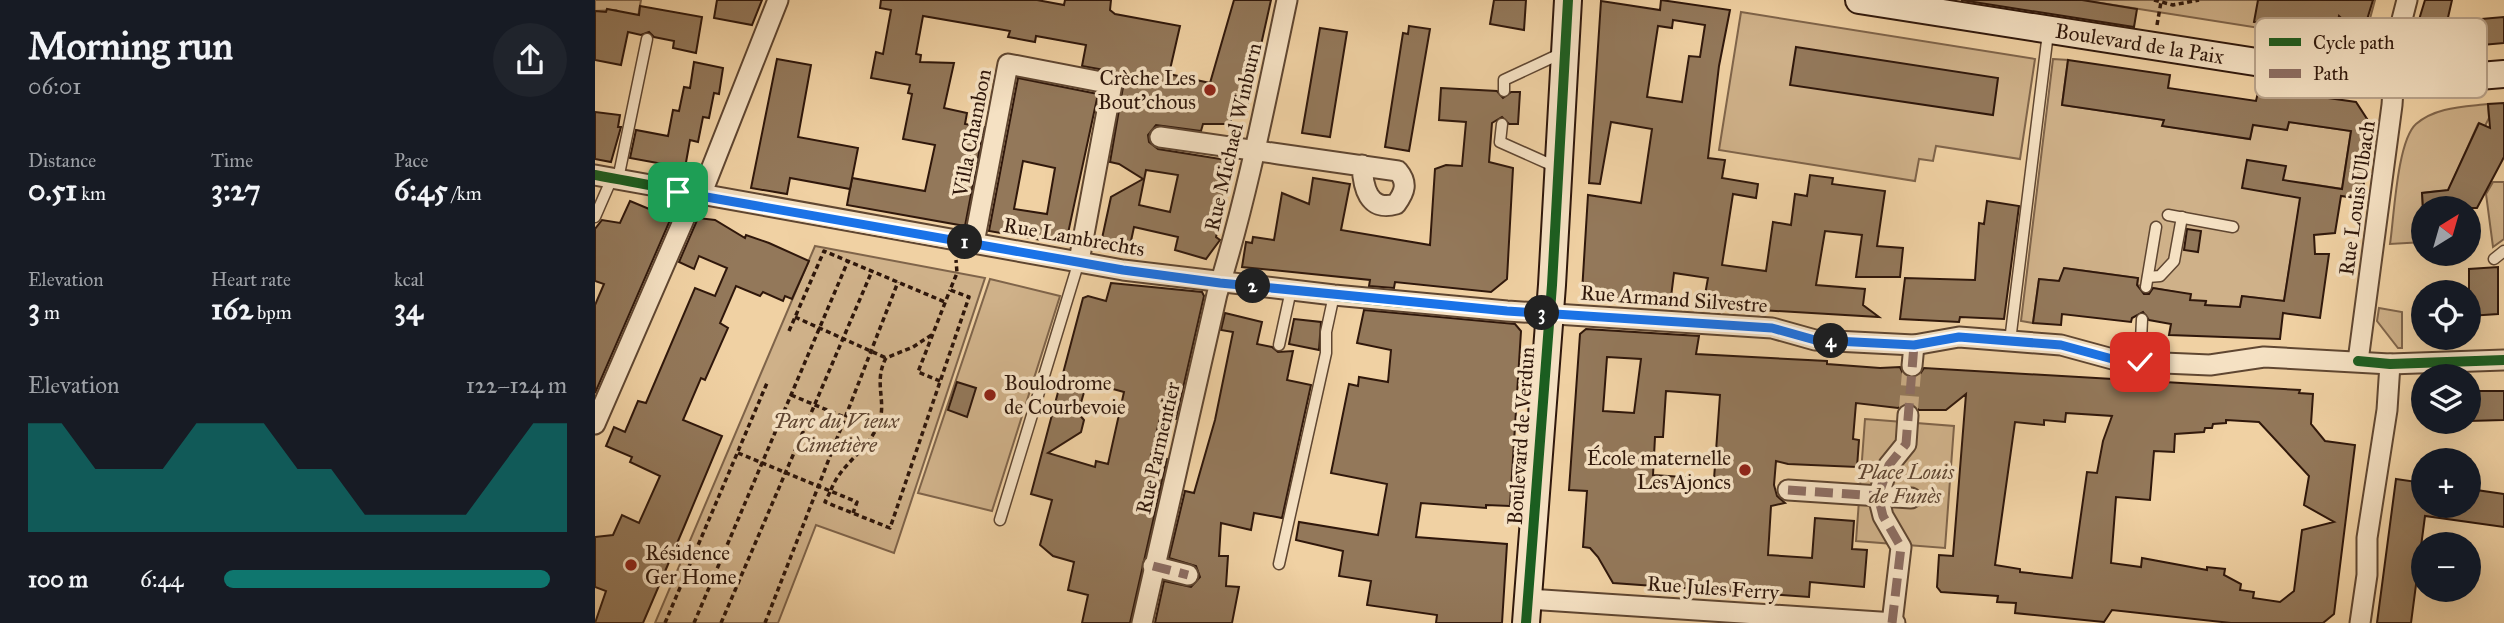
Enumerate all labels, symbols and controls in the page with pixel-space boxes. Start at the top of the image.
street label: Boulevard de la Paix [2053,18,2226,70]
legend [2255,18,2487,98]
text: Morning run [28,23,233,69]
button: share [493,23,567,97]
text: Cycle path [2313,31,2395,54]
street label: Rue Michael Winburn [1199,40,1267,234]
text: Path [2313,62,2349,85]
place label: Crèche Les Bout'chous [1098,65,1196,115]
street label: Villa Chambon [947,67,997,200]
text: 06:01 [28,72,81,100]
marker: Crèche Les Bout'chous [1202,82,1218,98]
street label: Rue Louis Ulbach [2333,118,2381,277]
text: Distance [28,149,96,172]
text: Time [211,149,253,172]
text: Pace [394,149,428,172]
pin [648,162,708,222]
text: 0.51 [28,172,77,208]
text: 3:27 [211,172,261,208]
text: 6:45 [394,172,448,208]
icon: arrive [659,173,697,211]
text: km [77,182,106,205]
text: /km [448,182,482,205]
north arrow [2411,196,2481,266]
map controls [2411,196,2481,602]
street label: Rue Lambrechts [1001,212,1147,262]
pin: 1 [947,224,983,260]
text: 1 [961,230,968,253]
text: Elevation [28,268,103,291]
text: Heart rate [211,268,291,291]
text: kcal [394,268,424,291]
pin: 2 [1235,268,1271,304]
text: 2 [1248,274,1257,297]
street label: Rue Armand Silvestre [1580,279,1769,319]
button: locate [2411,280,2481,350]
text: 3 [28,291,40,327]
text: 162 [211,291,253,327]
text: 34 [394,291,423,327]
pin: 3 [1525,296,1559,330]
text: m [40,301,60,324]
text: bpm [253,301,292,324]
text: 3 [1538,301,1545,324]
pin: 4 [1813,324,1849,358]
text: 4 [1825,329,1836,352]
pin [2110,332,2170,392]
icon: check [2121,343,2159,381]
street label: Boulevard de Verdun [1502,346,1540,526]
button: layers [2411,364,2481,434]
place label: Boulodrome de Courbevoie [1004,370,1126,420]
text: Elevation [28,371,119,399]
text: 122–124 m [466,371,567,399]
street label: Rue Parmentier [1130,379,1186,517]
marker: Boulodrome de Courbevoie [982,387,998,403]
park label: Parc du Vieux Cimetière [773,408,900,458]
place label: École maternelle Les Ajoncs [1587,444,1731,495]
button: + [2411,448,2481,518]
park label: Place Louis de Funès [1856,459,1955,509]
marker: École maternelle Les Ajoncs [1737,462,1753,478]
button: − [2411,532,2481,602]
place label: Résidence Ger Home [645,540,737,590]
marker: Résidence Ger Home [623,557,639,573]
text: 100 m [28,565,88,593]
text: 6:44 [140,565,183,593]
street label: Rue Jules Ferry [1646,570,1781,606]

